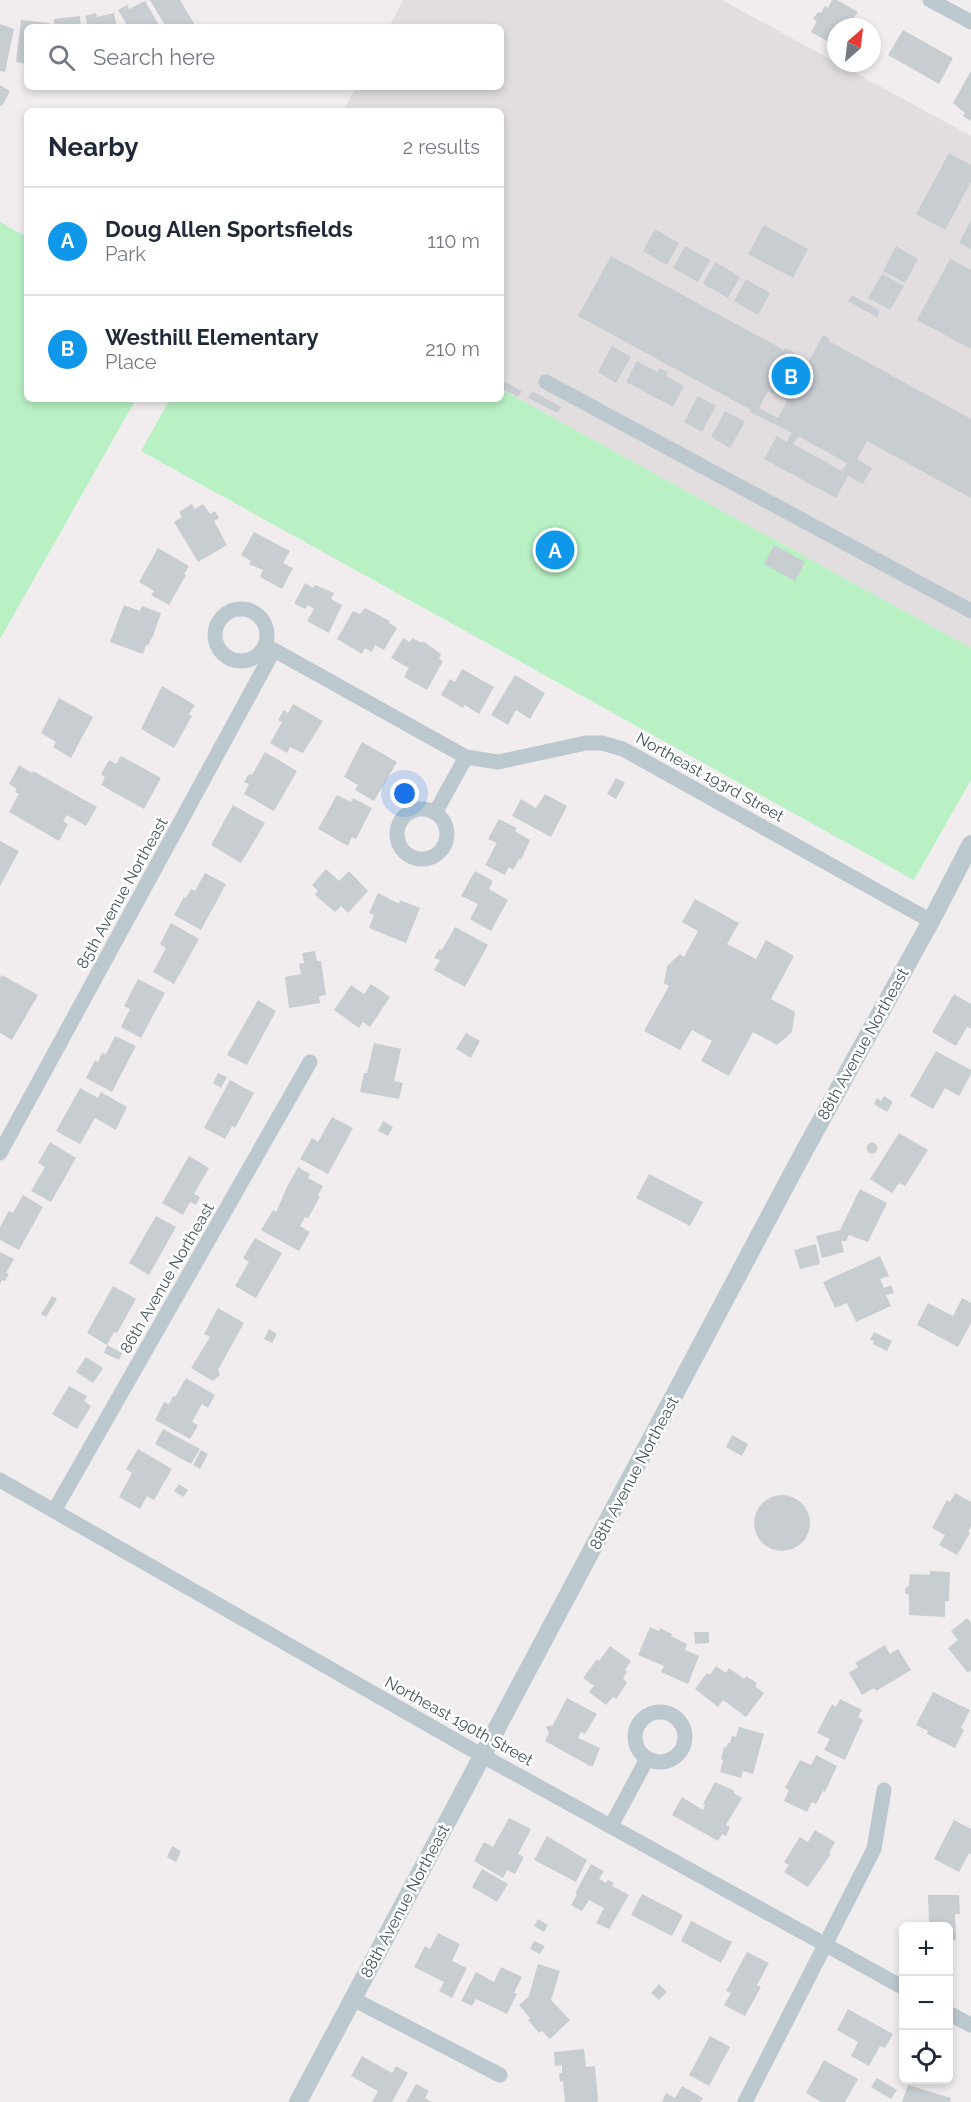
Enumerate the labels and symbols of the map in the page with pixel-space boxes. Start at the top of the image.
north arrow [827,18,881,72]
pin: B [772,354,810,398]
pin: A [536,528,574,572]
street label: Northeast 193rd Street [633,728,788,826]
your location [390,779,419,808]
street label: 85th Avenue Northeast [72,814,172,972]
street label: 88th Avenue Northeast [813,964,913,1123]
street label: 86th Avenue Northeast [116,1199,218,1357]
street label: 88th Avenue Northeast [586,1393,683,1553]
street label: Northeast 190th Street [382,1672,537,1770]
street label: 88th Avenue Northeast [357,1821,454,1981]

